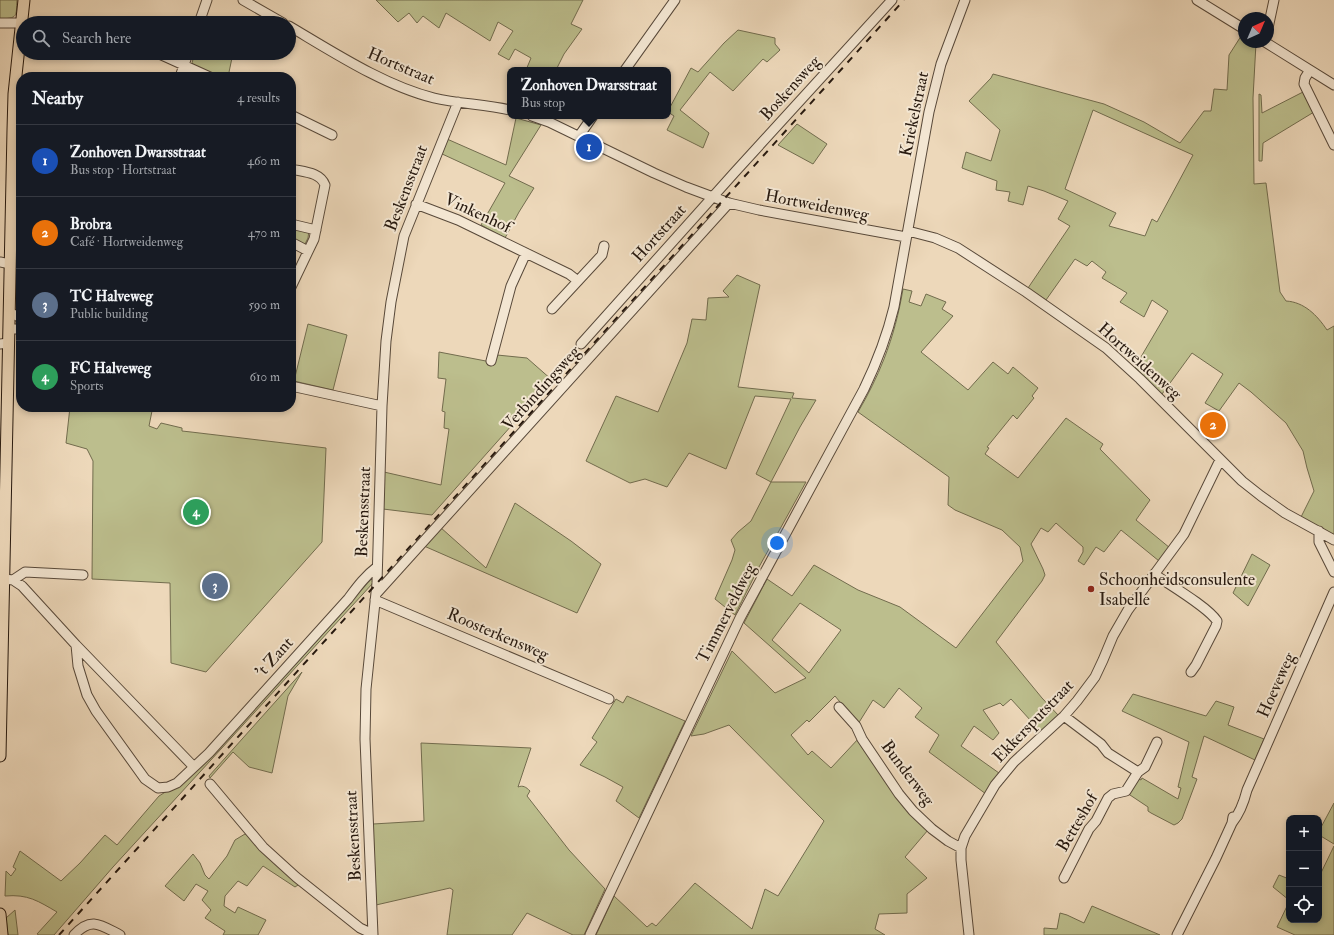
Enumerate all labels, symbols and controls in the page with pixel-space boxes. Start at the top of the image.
north arrow [1238,12,1274,48]
search box [16,16,296,60]
icon: search [30,27,52,49]
text: Search here [62,29,131,48]
street label: Hortstraat [364,42,438,90]
street label: Boskensweg [755,51,825,125]
popup [507,67,671,119]
street label: Kriekelstraat [895,69,933,158]
text: Zonhoven Dwarsstraat [521,76,657,95]
text: Nearby [32,88,83,109]
text: 4 results [237,90,280,106]
text: Bus stop [521,95,565,111]
pin: 1 [576,132,602,162]
street label: Beskensstraat [380,141,432,234]
text: Zonhoven Dwarsstraat [70,143,206,162]
text: 1 [43,153,47,169]
text: 460 m [247,153,280,169]
text: Bus stop · Hortstraat [70,162,176,178]
street label: Hortweidenweg [763,185,871,225]
street label: Vinkenhof [441,188,517,239]
street label: Hortstraat [627,199,691,266]
text: Brobra [70,215,112,234]
text: 2 [42,225,48,241]
text: 470 m [248,225,280,241]
text: Café · Hortweidenweg [70,234,183,250]
text: TC Halveweg [70,287,153,306]
text: 3 [43,297,48,313]
text: 590 m [248,297,280,313]
text: Public building [70,306,148,322]
street label: Hortweidenweg [1094,318,1187,405]
street label: Verbindingsweg [497,341,585,435]
text: FC Halveweg [70,359,151,378]
text: 4 [41,369,49,385]
text: 610 m [249,369,280,385]
text: Sports [70,378,104,394]
pin: 2 [1200,410,1226,440]
street label: Beskensstraat [351,466,375,558]
pin: 4 [183,497,209,527]
your location [767,533,787,553]
street label: Timmerveldweg [692,559,761,667]
place label: Schoonheidsconsulente Isabelle [1099,569,1255,610]
pin: 3 [202,571,228,601]
marker: Schoonheidsconsulente Isabelle [1086,584,1096,594]
street label: Roosterkensweg [444,603,553,665]
street label: 't Zant [250,632,298,682]
street label: Hoeveweg [1252,649,1300,721]
street label: Ekkersputstraat [988,675,1079,768]
street label: Bunderweg [877,736,940,810]
street label: Betteshof [1052,787,1104,855]
street label: Beskensstraat [340,790,366,882]
map controls [1286,815,1322,923]
button: + [1286,815,1322,851]
button: − [1286,851,1322,887]
button: locate [1286,887,1322,923]

